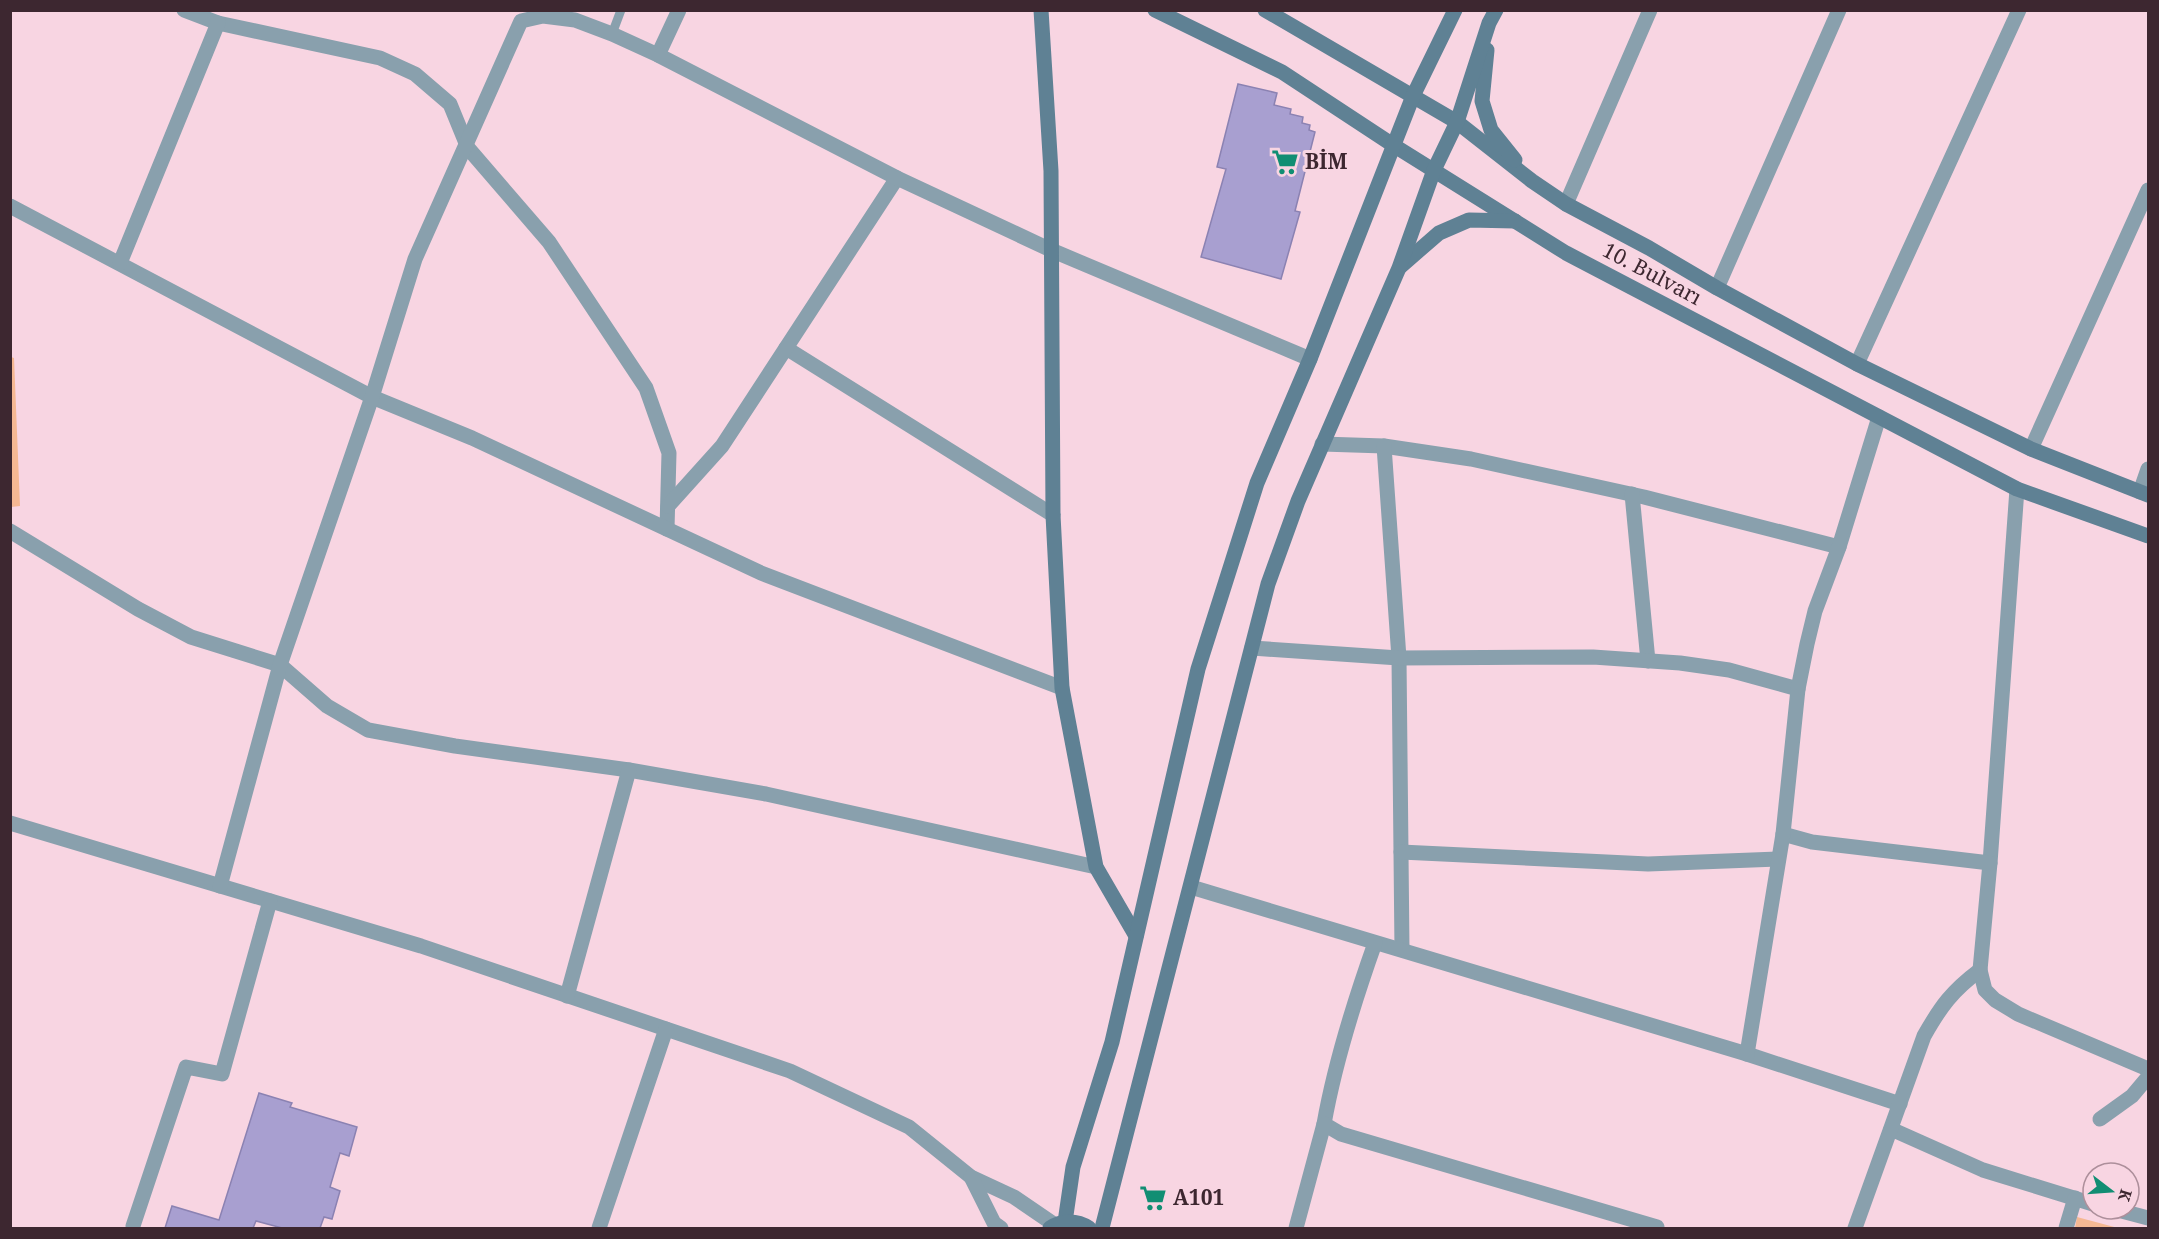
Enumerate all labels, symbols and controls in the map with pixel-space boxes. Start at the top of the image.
supermarket icon: BİM [1270,147,1300,177]
place label: BİM [1305,147,1348,175]
street label: 10. Bulvarı [1598,235,1707,311]
north arrow [2081,1161,2141,1221]
supermarket icon: A101 [1138,1183,1168,1213]
place label: A101 [1173,1183,1224,1211]
text: K [2113,1187,2138,1204]

